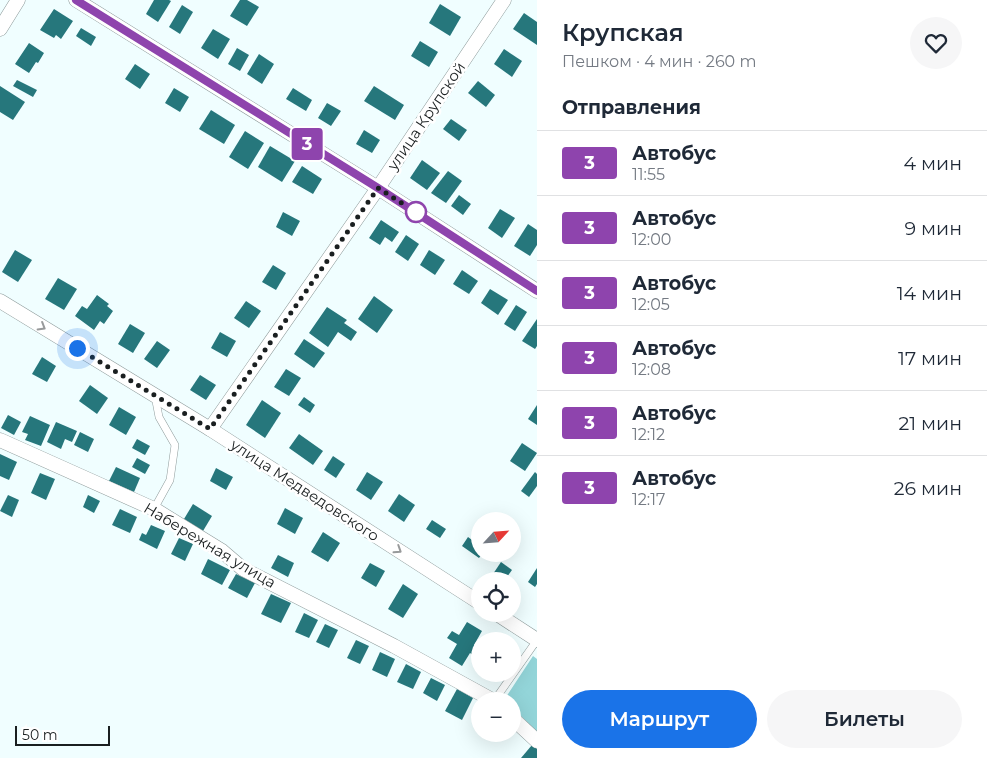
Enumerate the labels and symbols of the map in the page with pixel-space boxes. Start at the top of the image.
street label: улица Крупской [382,58,469,175]
line badge: 3 [291,128,323,160]
unlabelled marker [405,201,427,223]
one-way arrow [36,320,45,330]
your location [65,336,90,361]
street label: улица Медведовского [226,434,383,545]
street label: Набережная улица [141,498,279,592]
north arrow [471,512,521,562]
one-way arrow [392,544,401,553]
scale bar [15,723,110,746]

